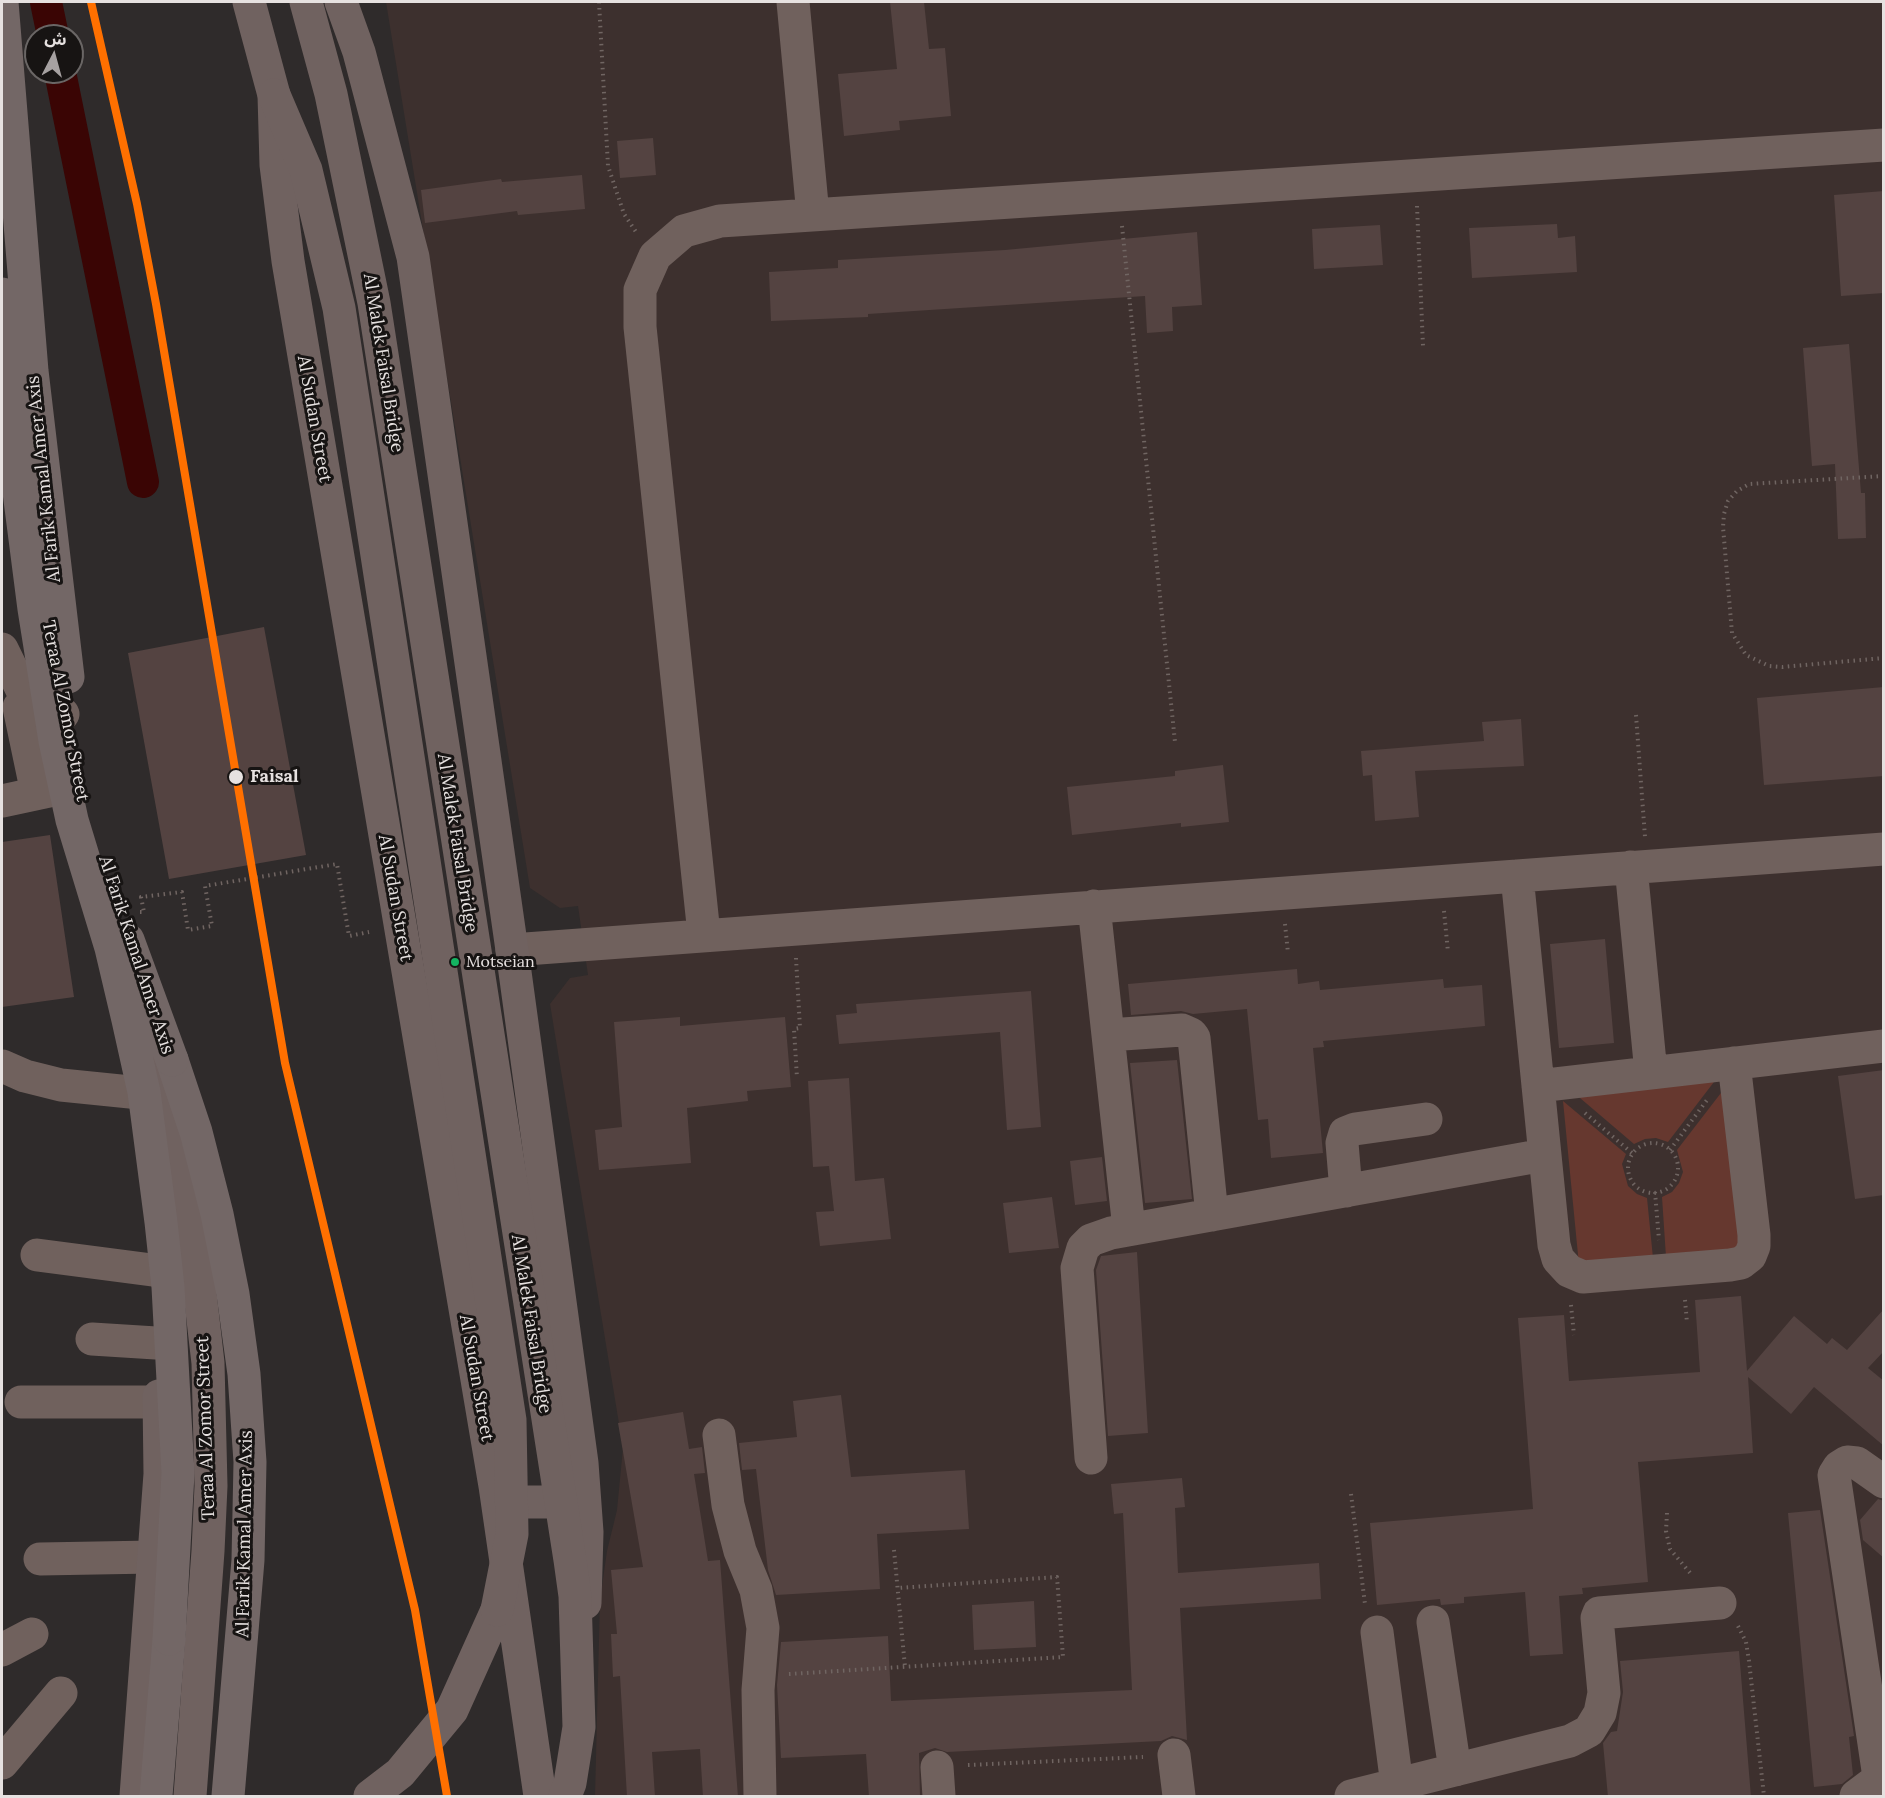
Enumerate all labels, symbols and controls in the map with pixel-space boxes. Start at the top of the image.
north arrow [24,24,84,84]
text: ش [44,27,68,49]
street label: Al Malek Faisal Bridge [358,272,408,454]
street label: Al Sudan Street [292,354,336,484]
street label: Al Farik Kamal Amer Axis [22,375,66,583]
street label: Teraa Al Zomor Street [37,619,93,803]
street label: Al Malek Faisal Bridge [432,752,482,934]
place label: Faisal [250,766,299,788]
marker: Faisal [227,768,245,786]
street label: Al Sudan Street [373,833,417,963]
street label: Al Farik Kamal Amer Axis [94,853,178,1057]
place label: Motseian [466,952,535,972]
marker: Motseian [449,956,461,968]
street label: Al Malek Faisal Bridge [506,1233,556,1415]
street label: Al Sudan Street [454,1313,498,1443]
street label: Teraa Al Zomor Street [192,1336,220,1520]
street label: Al Farik Kamal Amer Axis [232,1430,258,1638]

